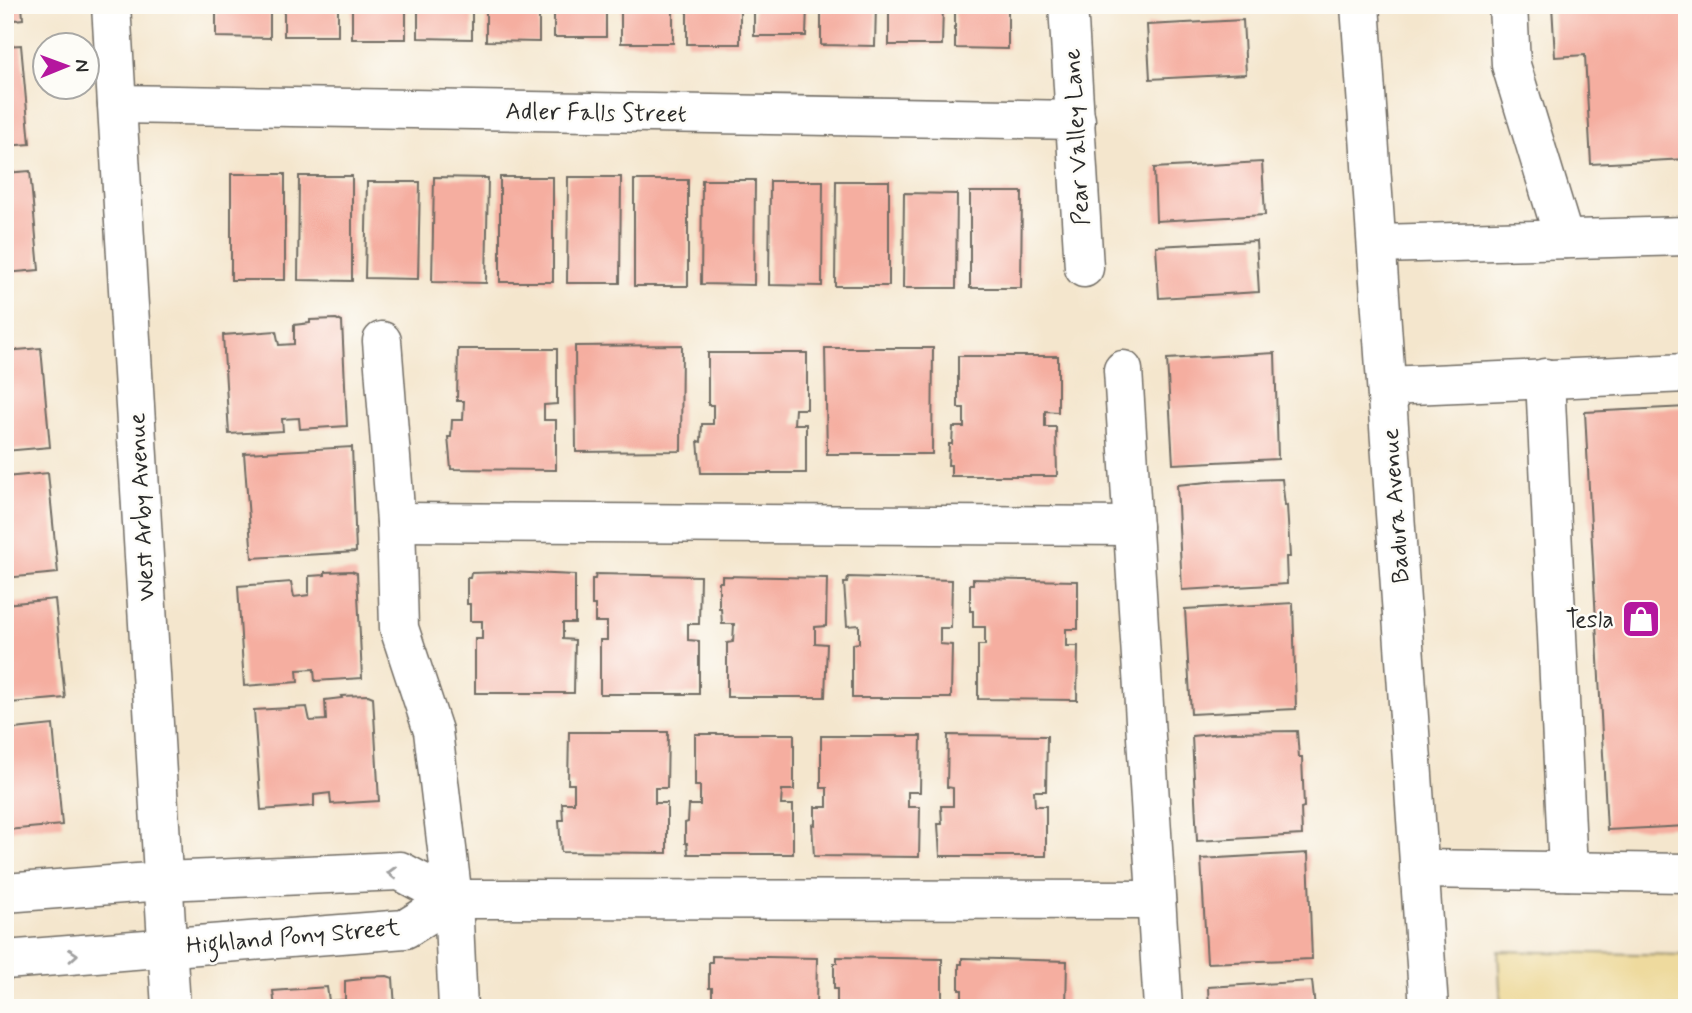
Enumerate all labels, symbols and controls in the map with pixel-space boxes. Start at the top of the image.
north arrow [32,32,102,102]
street label: Pear Valley Lane [1057,48,1098,226]
text: N [69,59,94,72]
street label: Adler Falls Street [505,96,687,131]
street label: West Arby Avenue [122,412,163,602]
street label: Badura Avenue [1376,427,1417,584]
shop icon: Tesla [1620,598,1662,640]
place label: Tesla [1565,605,1614,636]
one-way arrow [386,865,397,880]
street label: Highland Pony Street [185,913,401,965]
one-way arrow [68,948,79,963]

